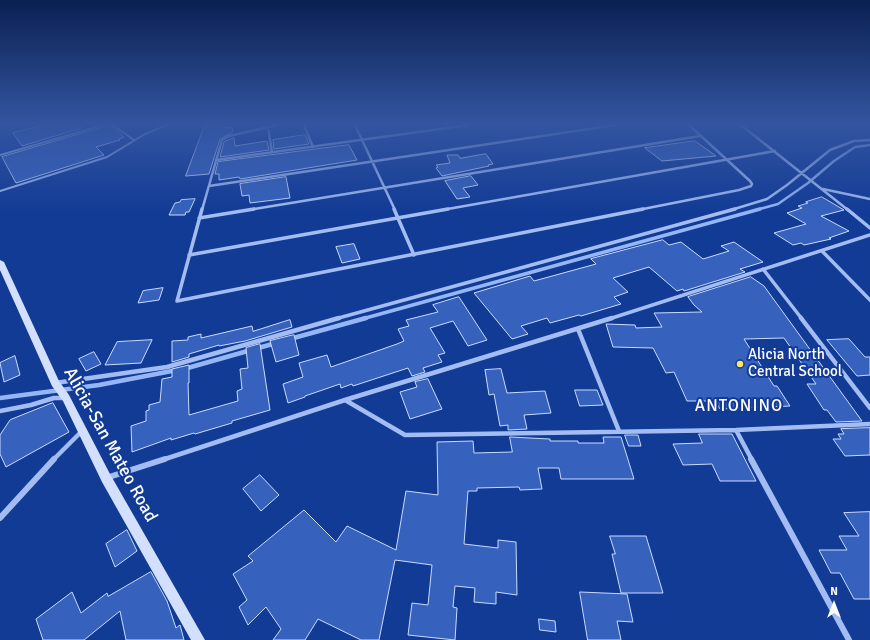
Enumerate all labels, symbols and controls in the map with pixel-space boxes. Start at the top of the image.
place label: Alicia North Central School [748,346,842,381]
marker: Alicia North Central School [735,359,745,369]
street label: Alicia-San Mateo Road [59,364,161,526]
district label: ANTONINO [695,397,783,417]
north arrow [814,584,854,624]
text: N [830,585,838,598]

